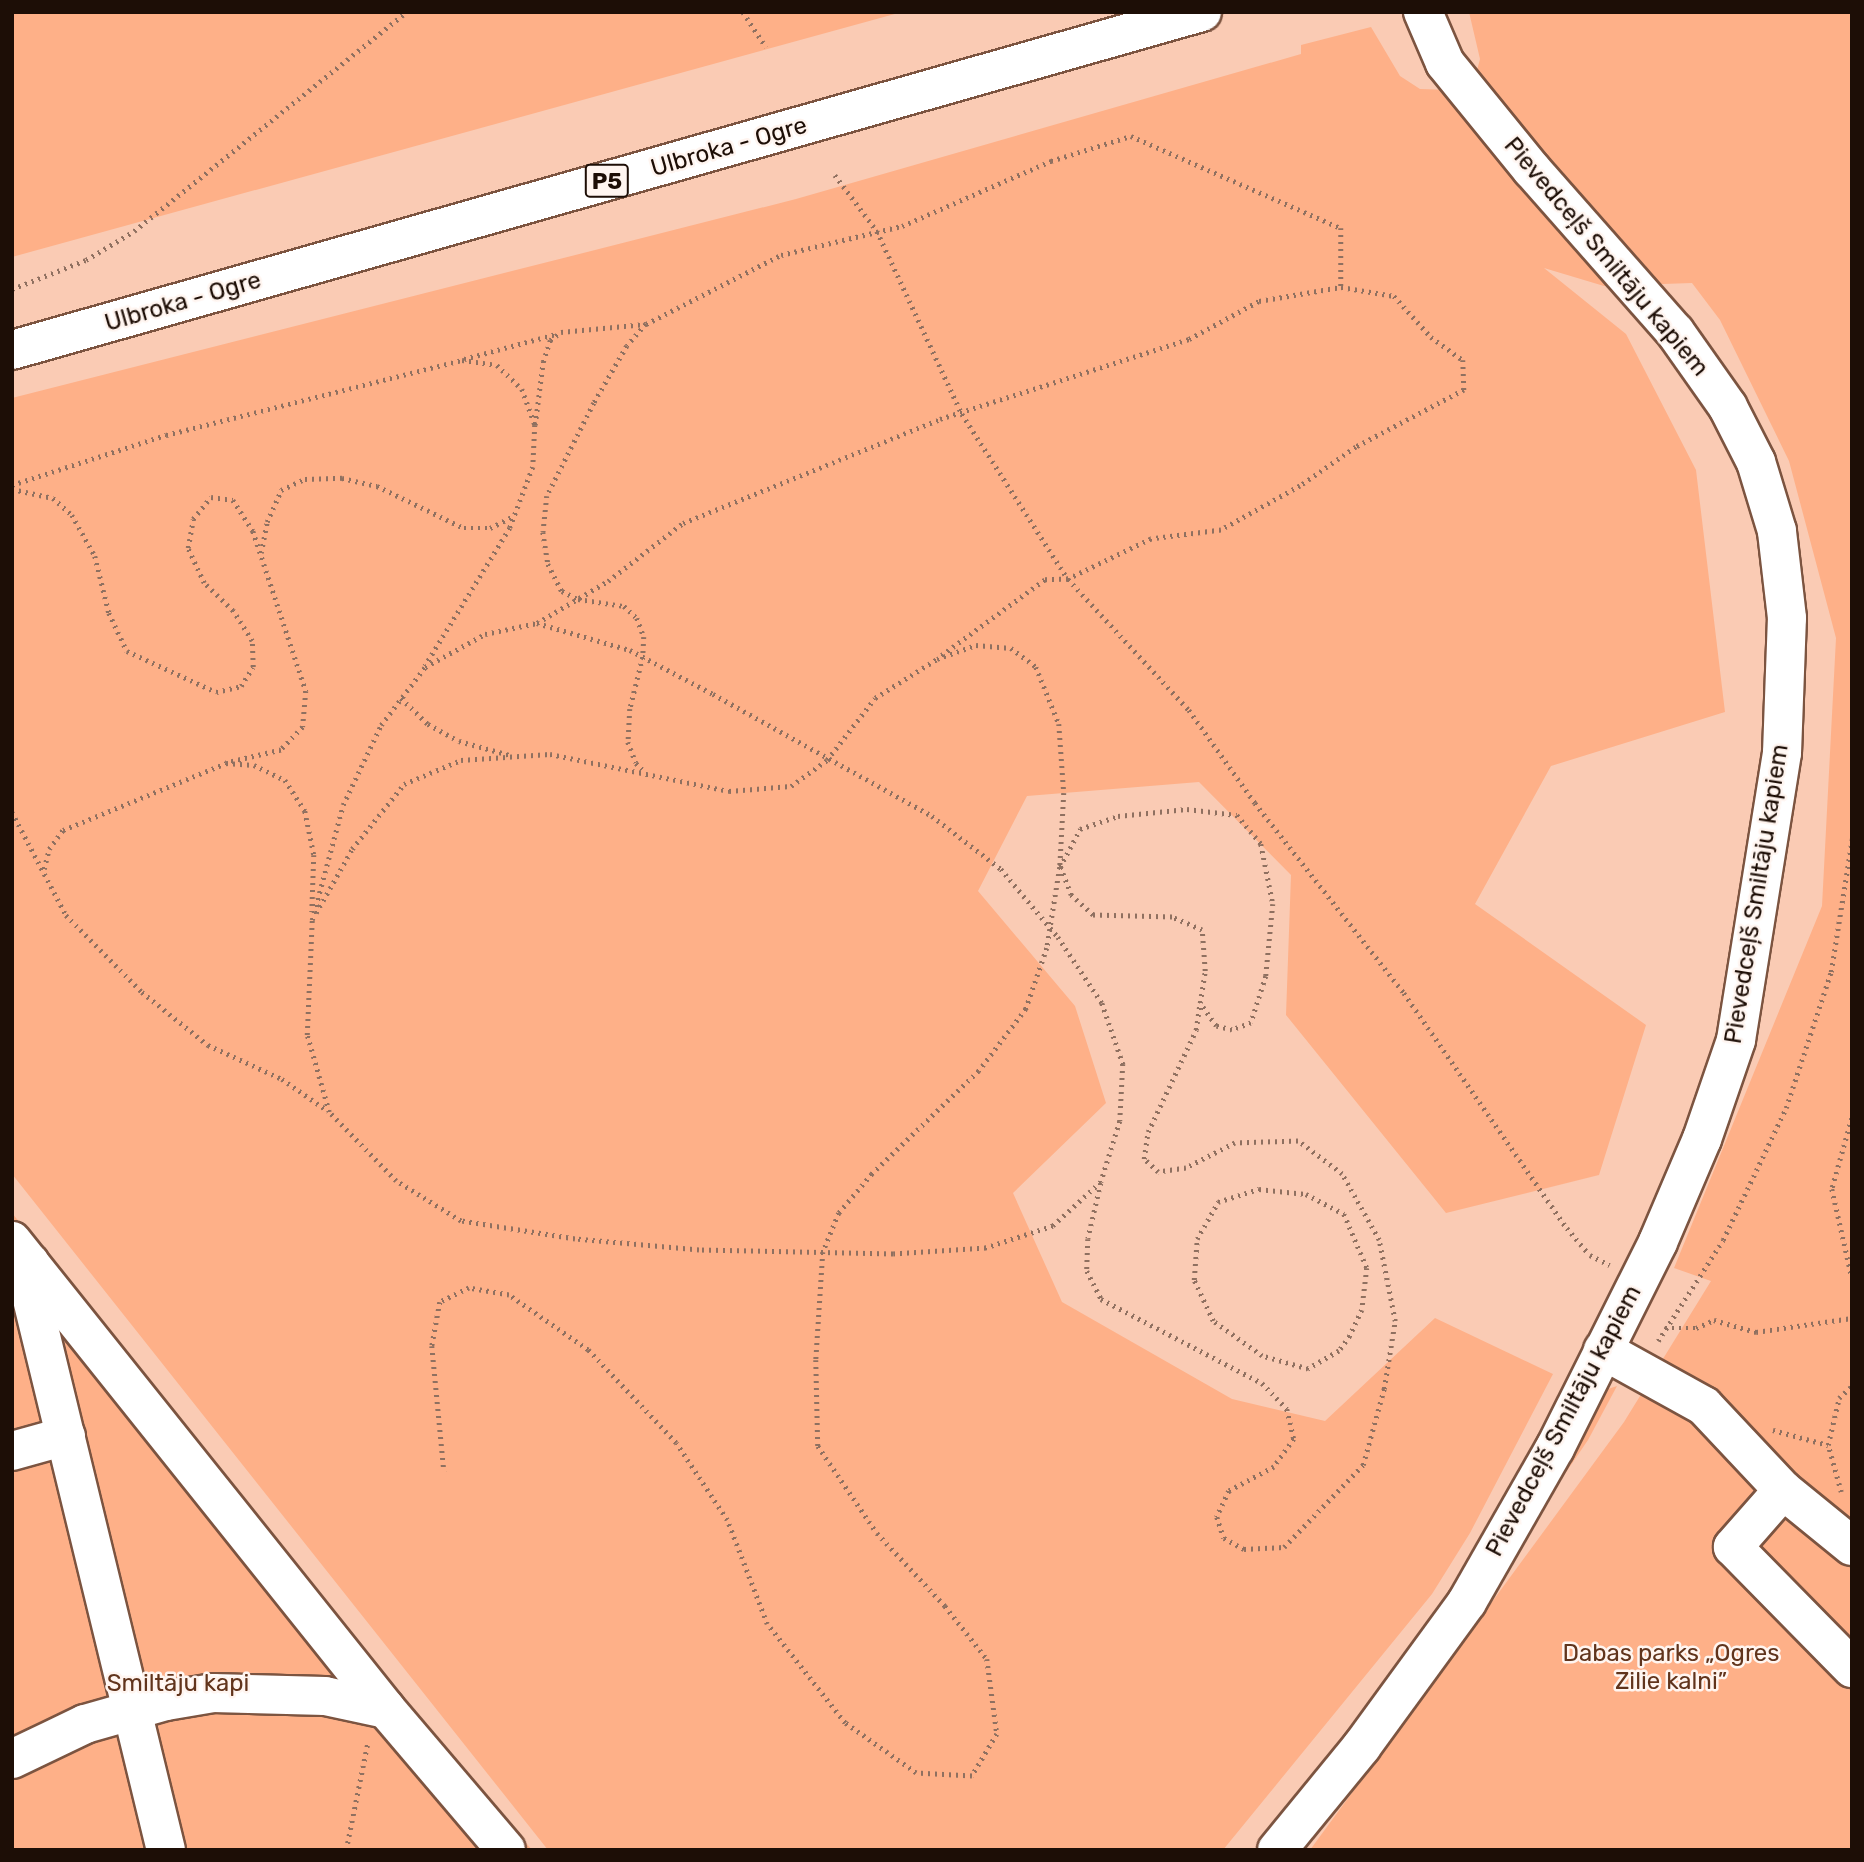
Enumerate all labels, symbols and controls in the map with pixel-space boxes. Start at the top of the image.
street label: Ulbroka - Ogre [648,111,810,183]
street label: Pievedceļš Smiltāju kapiem [1498,132,1714,382]
road number: P5 [584,162,630,200]
street label: Ulbroka - Ogre [102,266,264,338]
street label: Pievedceļš Smiltāju kapiem [1719,742,1795,1046]
street label: Pievedceļš Smiltāju kapiem [1480,1281,1648,1561]
park label: Dabas parks „Ogres Zilie kalni” [1563,1640,1779,1696]
park label: Smiltāju kapi [107,1670,249,1698]

